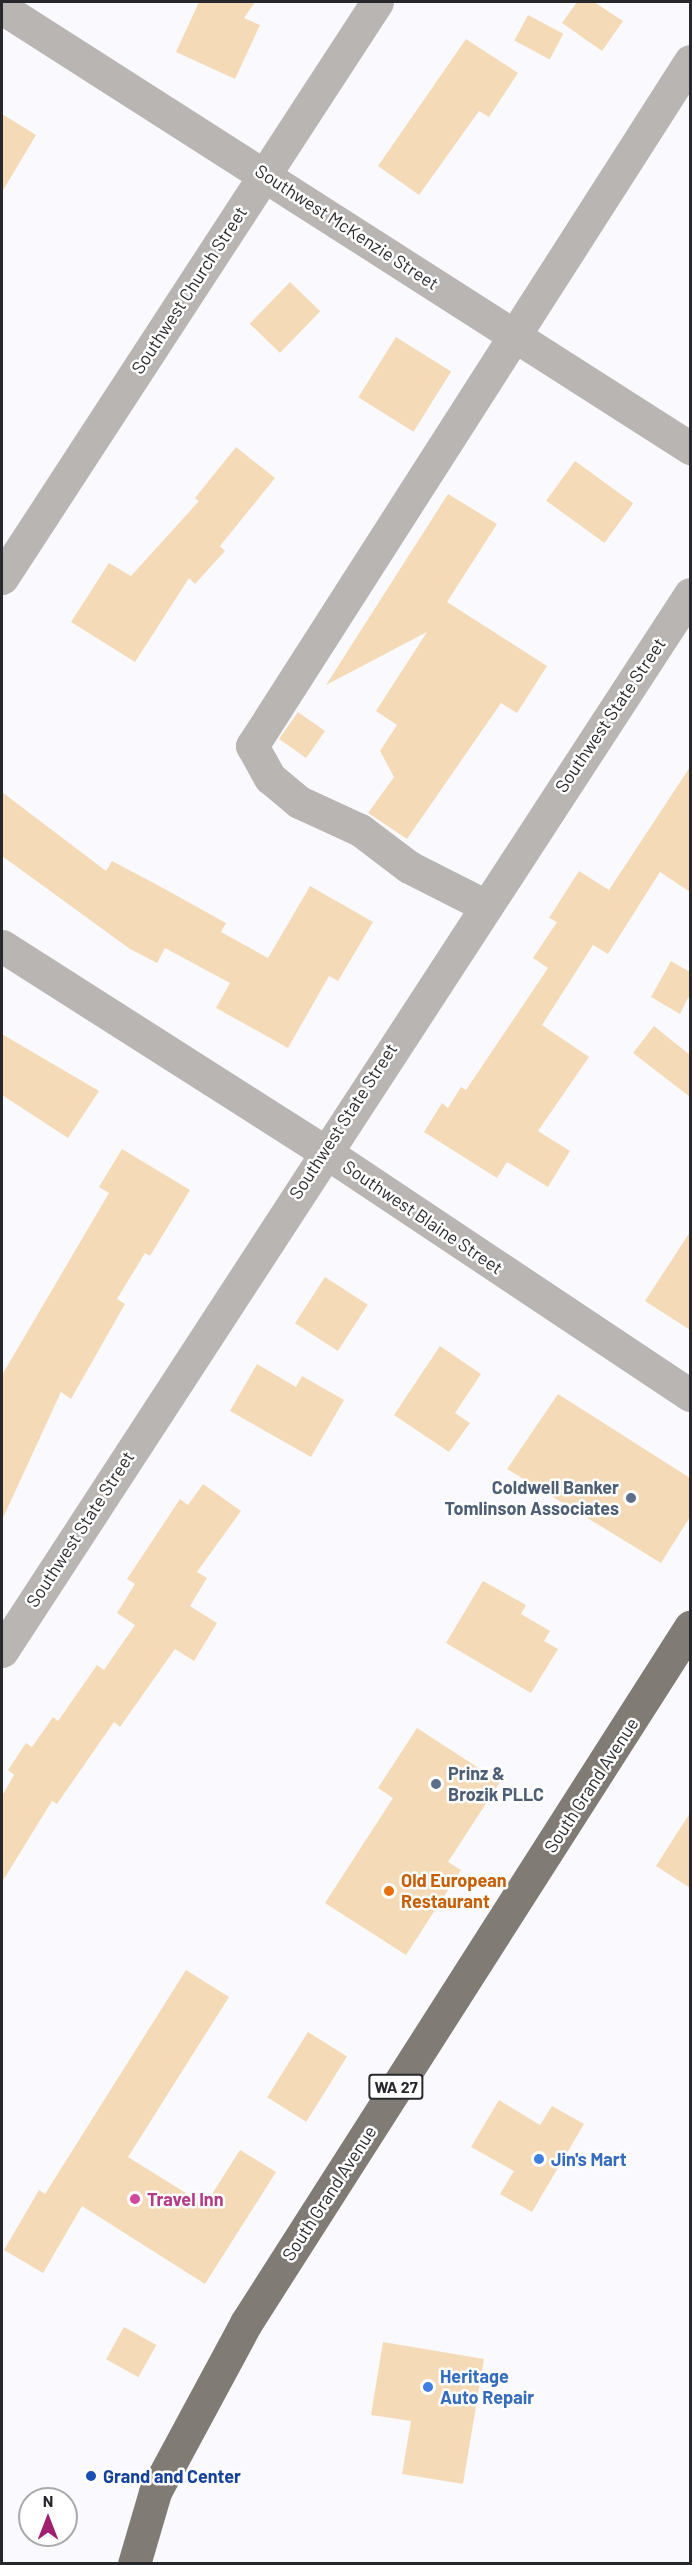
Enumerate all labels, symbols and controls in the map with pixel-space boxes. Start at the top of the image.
street label: Southwest McKenzie Street [251,160,443,294]
street label: Southwest Church Street [127,202,251,378]
street label: Southwest State Street [550,634,670,796]
street label: Southwest State Street [284,1039,402,1203]
street label: Southwest Blaine Street [339,1155,507,1279]
street label: Southwest State Street [21,1447,139,1611]
place label: Coldwell Banker Tomlinson Associates [445,1477,619,1520]
marker: Coldwell Banker Tomlinson Associates [624,1491,638,1505]
street label: South Grand Avenue [539,1713,643,1857]
place label: Prinz & Brozik PLLC [448,1763,544,1806]
marker: Prinz & Brozik PLLC [429,1777,443,1791]
place label: Old European Restaurant [401,1870,507,1912]
marker: Old European Restaurant [382,1884,396,1898]
road number: WA 27 [368,2074,424,2100]
street label: South Grand Avenue [277,2121,381,2265]
place label: Jin's Mart [551,2148,627,2170]
marker: Jin's Mart [532,2152,546,2166]
place label: Travel Inn [147,2188,224,2210]
marker: Travel Inn [128,2192,142,2206]
place label: Heritage Auto Repair [440,2366,534,2408]
marker: Heritage Auto Repair [421,2380,435,2394]
place label: Grand and Center [103,2465,241,2487]
marker: Grand and Center [84,2469,98,2483]
north arrow [18,2487,78,2547]
text: N [43,2491,53,2510]

